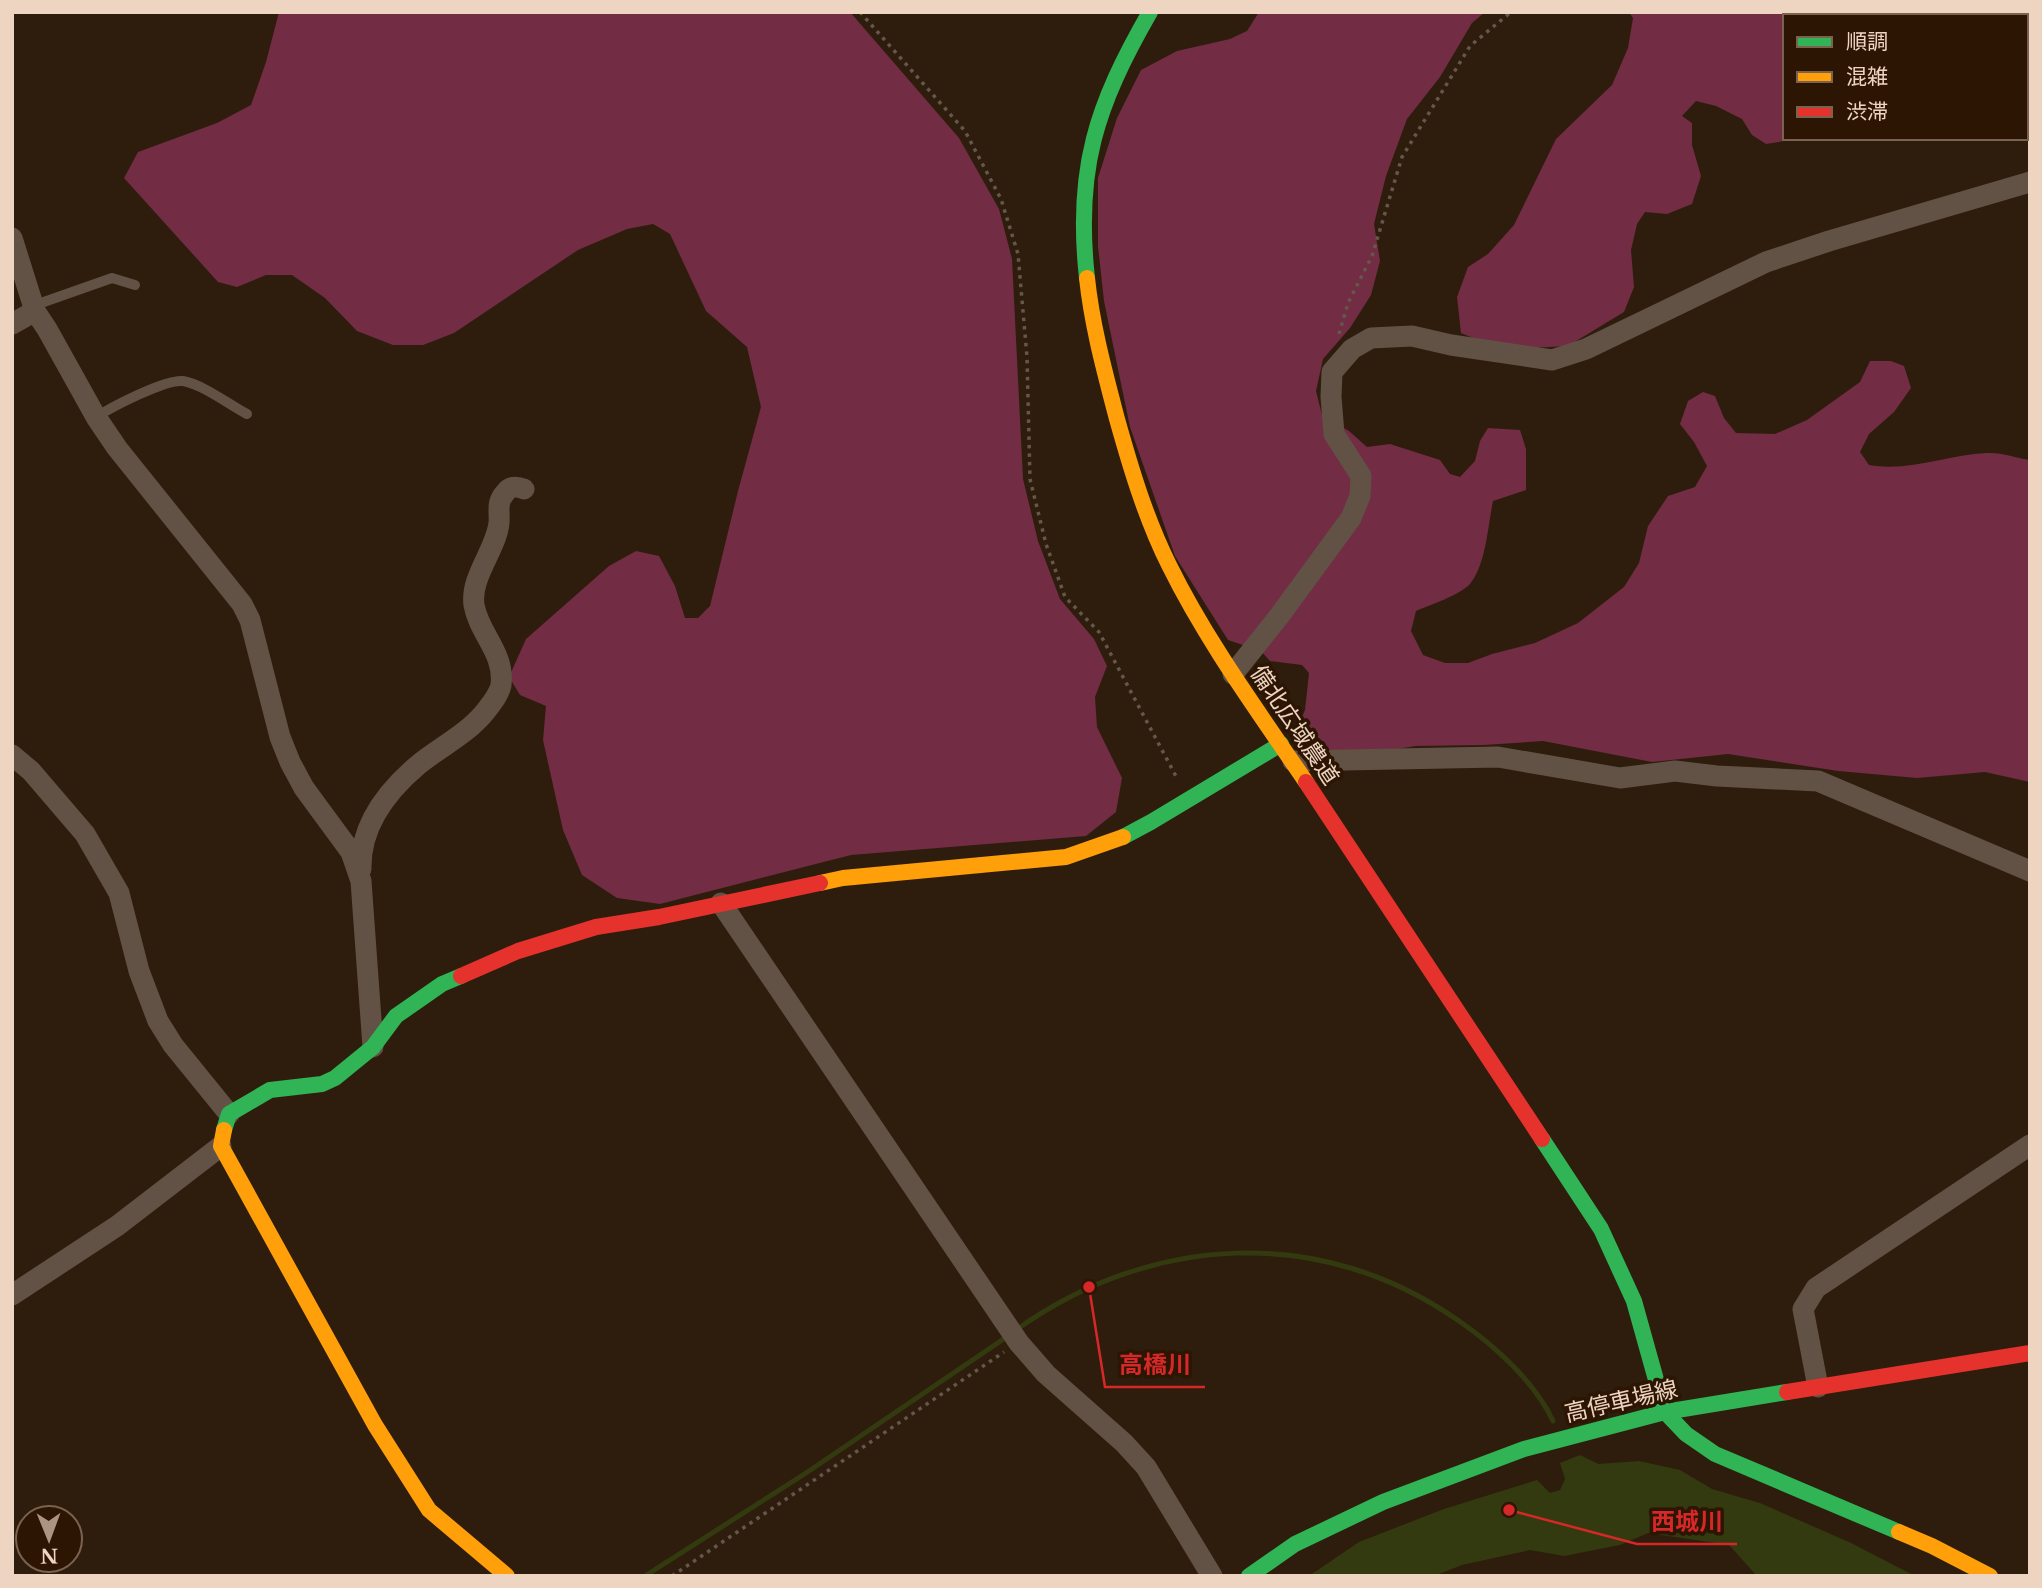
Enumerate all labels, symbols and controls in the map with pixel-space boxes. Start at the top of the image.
legend [1783,14,2028,140]
text: 順調 [1846,29,1888,55]
text: 混雑 [1846,64,1888,90]
text: 渋滞 [1846,99,1888,125]
street label: 備北広域農道 [1245,660,1345,790]
callout: 高橋川 [1105,1342,1205,1387]
text: 高橋川 [1119,1350,1191,1379]
street label: 高停車場線 [1562,1374,1680,1428]
callout: 西城川 [1637,1499,1737,1544]
north arrow [14,1504,84,1574]
text: 西城川 [1651,1507,1723,1536]
text: N [40,1544,58,1567]

